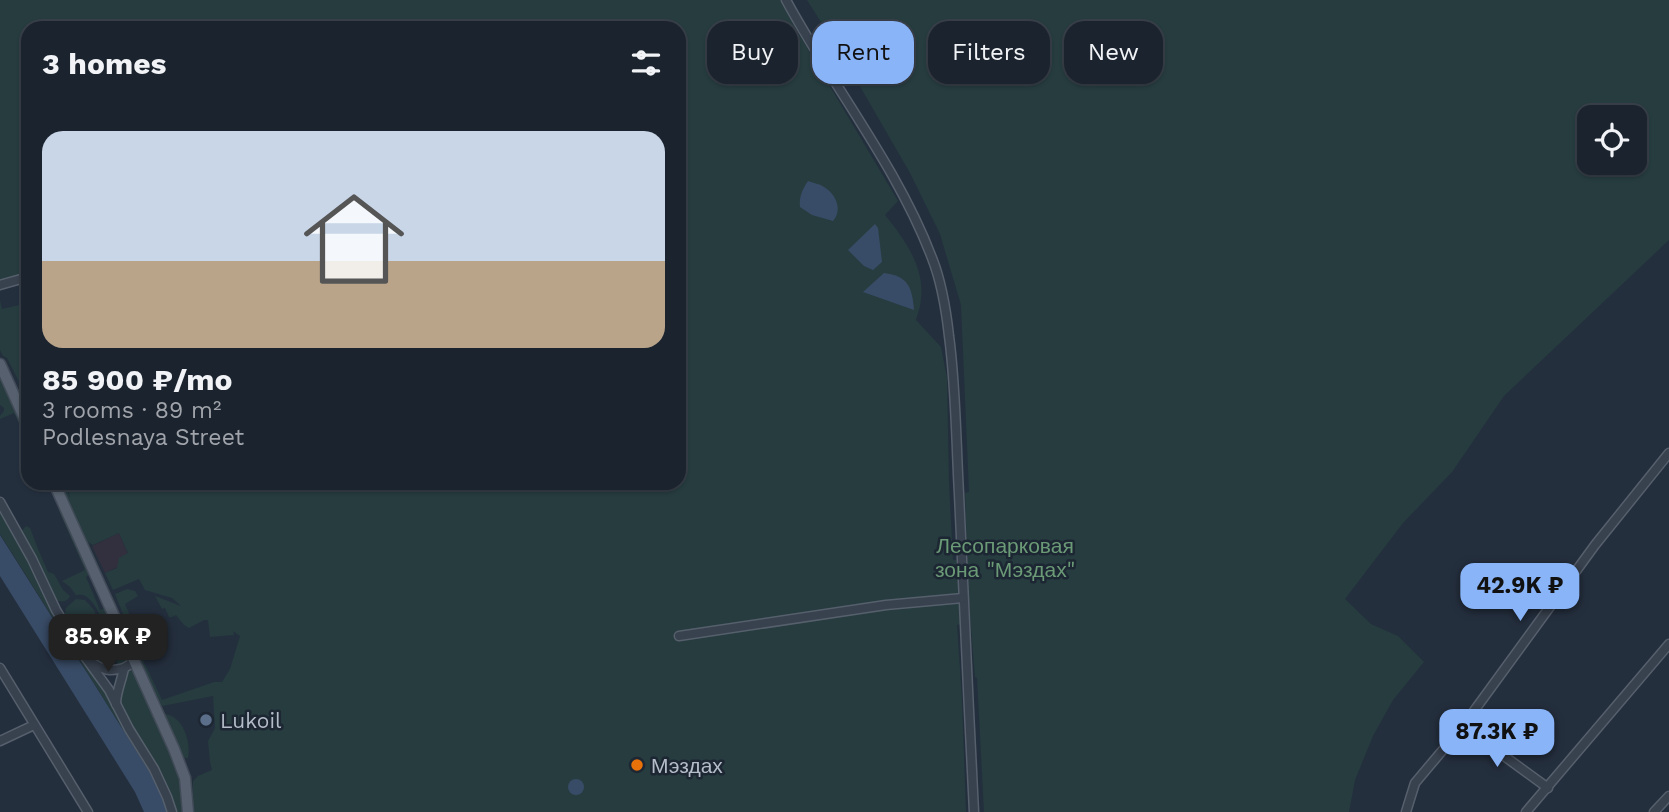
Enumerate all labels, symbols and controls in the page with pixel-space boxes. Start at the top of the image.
chip: Buy [707,21,798,84]
chip: Rent [812,21,914,84]
chip: Filters [928,21,1050,84]
chip: New [1064,21,1163,84]
icon: filters [627,44,665,82]
text: 3 homes [42,46,167,81]
map controls [1577,105,1647,175]
button: locate [1577,105,1647,175]
icon: home [291,176,417,302]
text: 85 900 ₽/mo [42,362,232,397]
text: 3 rooms · 89 m² [42,397,221,424]
text: Podlesnaya Street [42,424,244,451]
park label: Лесопарковая зона "Мэздах" [935,533,1075,582]
pin: 42.9K ₽ [1455,564,1585,623]
text: 42.9K ₽ [1476,572,1564,599]
pin: 85.9K ₽ [43,614,173,674]
text: 85.9K ₽ [65,623,151,650]
place label: Lukoil [220,708,282,733]
pin: 87.3K ₽ [1432,710,1562,769]
marker: Lukoil [198,712,214,728]
text: 87.3K ₽ [1455,718,1539,745]
place label: Мэздах [651,753,723,778]
marker: Мэздах [629,757,645,773]

